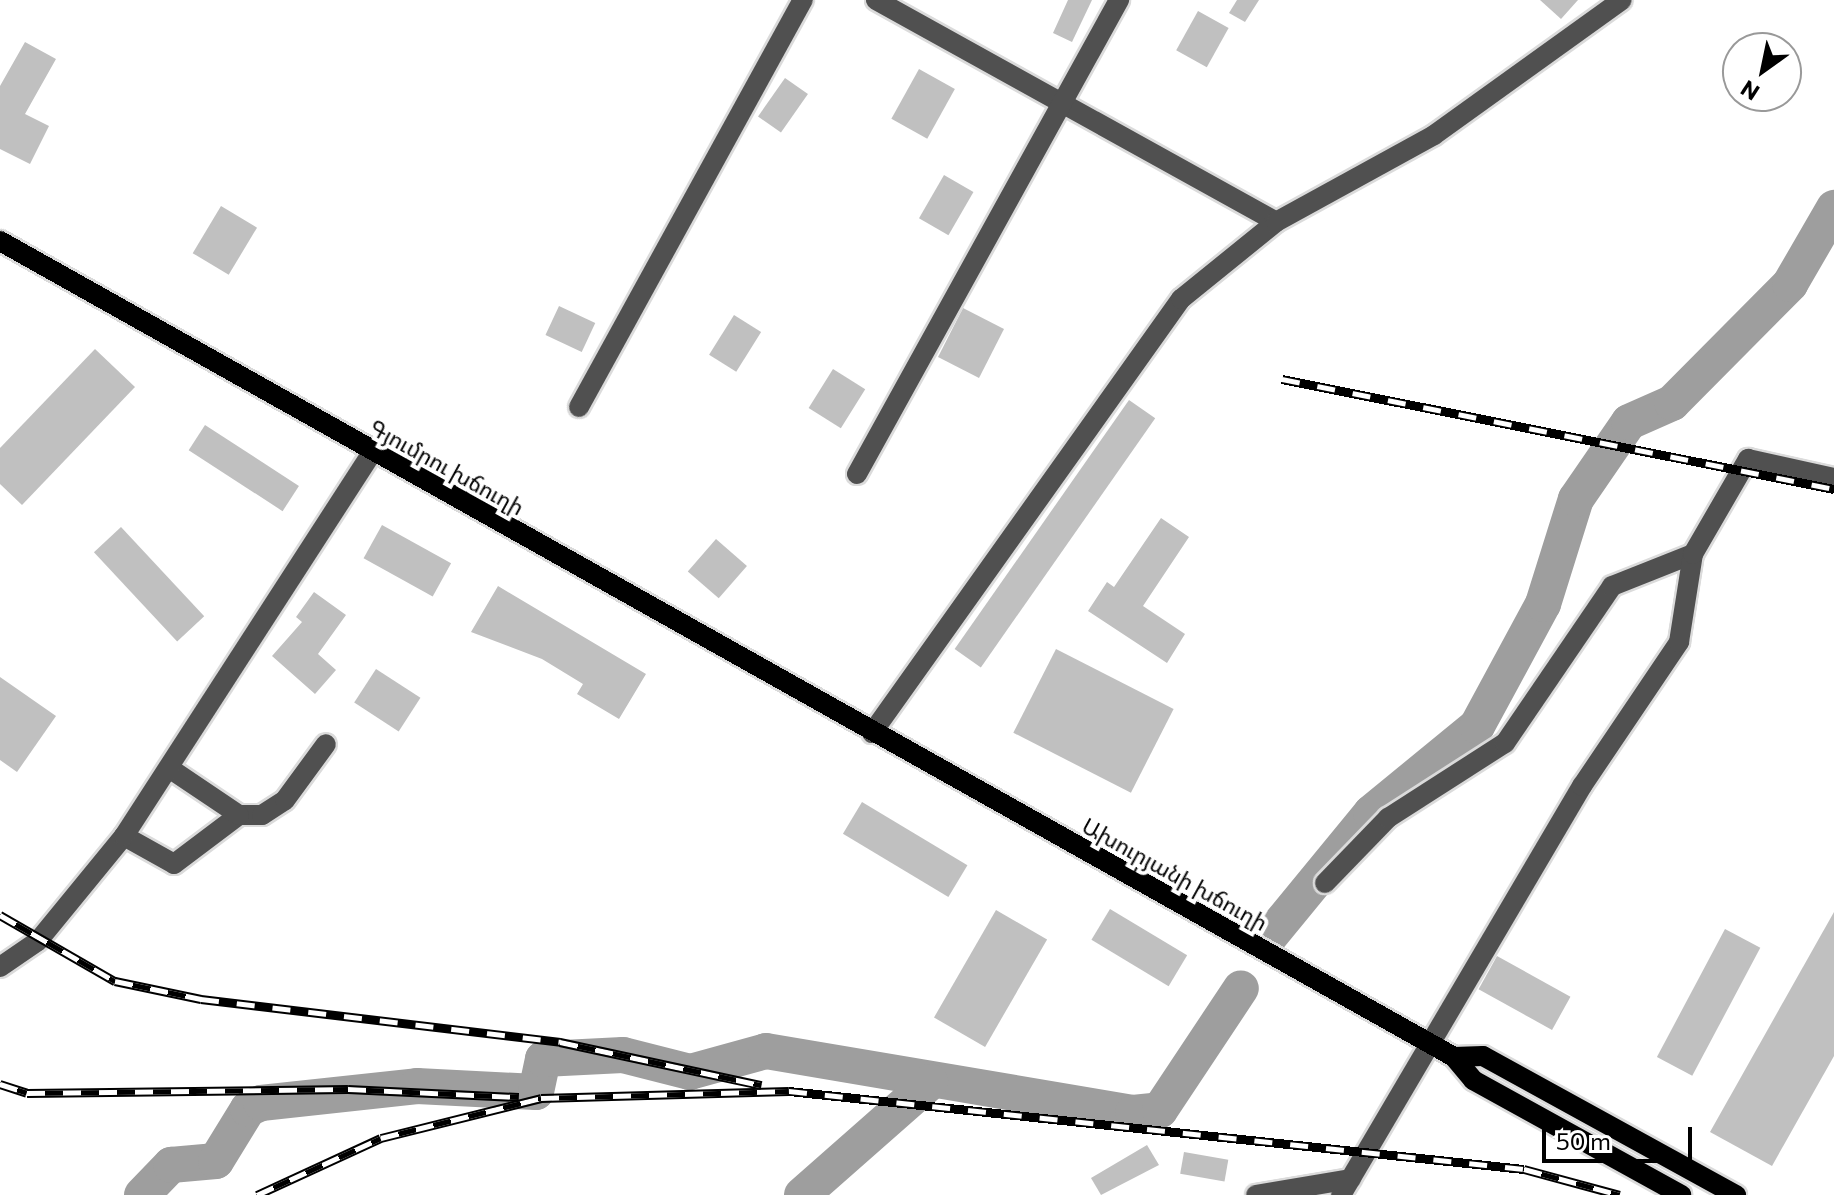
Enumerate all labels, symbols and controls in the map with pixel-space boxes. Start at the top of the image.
north arrow [1722,32,1802,112]
text: N [1735,75,1764,107]
street label: Գյումրու խճուղի [365,414,529,520]
street label: Ախուրյանի խճուղի [1078,812,1272,936]
scale bar [1546,1111,1696,1161]
text: 50 m [1556,1126,1611,1155]

